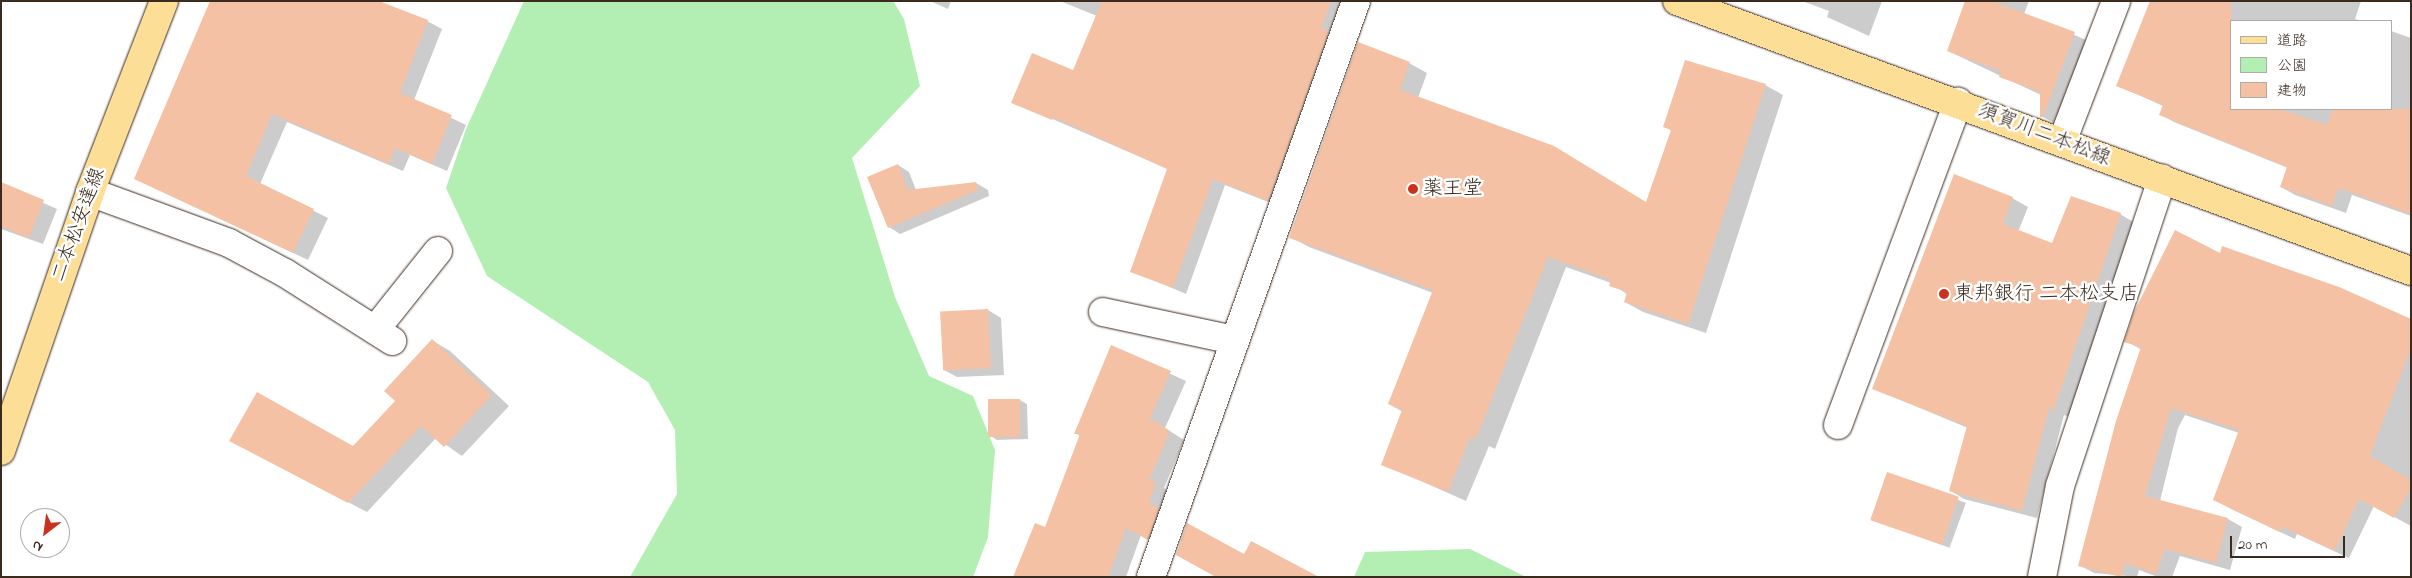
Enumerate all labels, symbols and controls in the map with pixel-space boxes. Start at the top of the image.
legend [2230,20,2392,110]
text: 道路 [2277,30,2307,52]
text: 公園 [2277,55,2307,77]
text: 建物 [2277,80,2307,102]
street label: 須賀川二本松線 [1974,99,2114,171]
street label: 二本松安達線 [47,165,111,285]
place label: 薬王堂 [1423,177,1483,201]
marker: 薬王堂 [1407,183,1419,195]
place label: 東邦銀行 二本松支店 [1954,282,2139,306]
marker: 東邦銀行 二本松支店 [1938,288,1950,300]
north arrow [20,508,70,558]
scale bar [2232,526,2347,558]
text: N [28,534,47,557]
text: 20 m [2238,534,2267,556]

